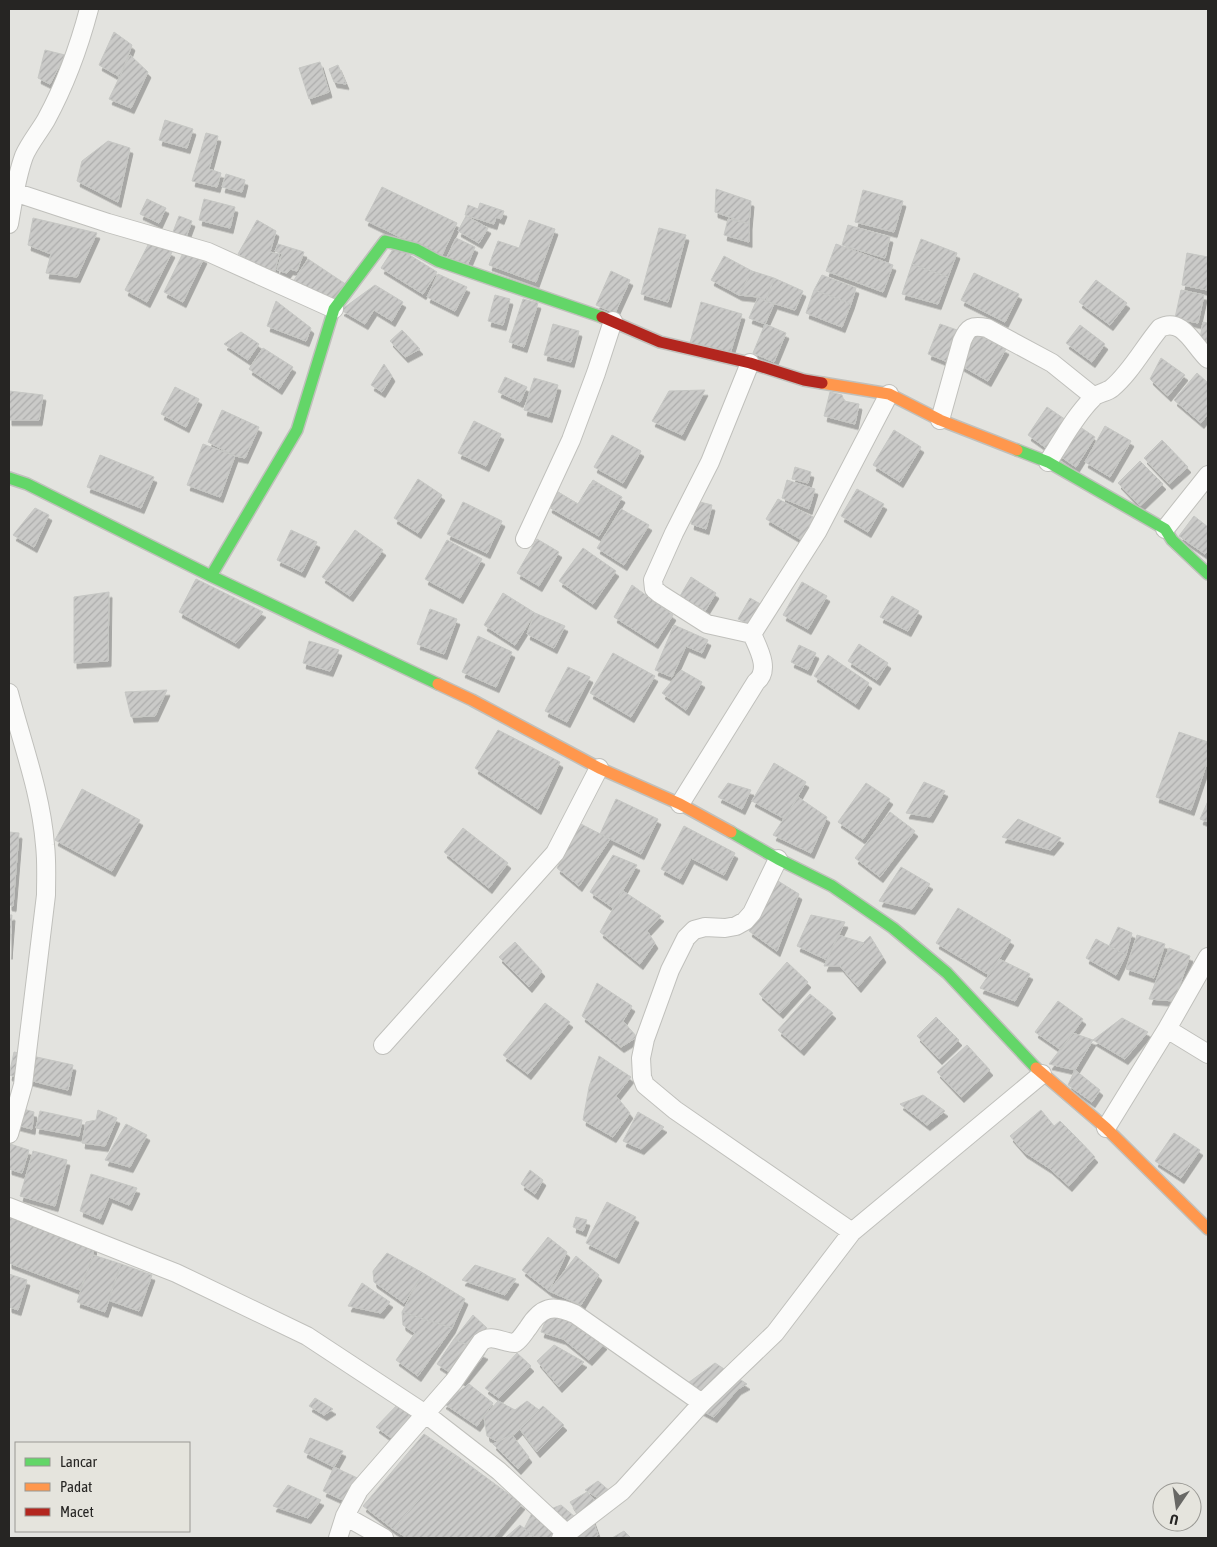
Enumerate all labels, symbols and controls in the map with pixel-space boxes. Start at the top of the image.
legend [15,1442,190,1532]
text: Lancar [60,1453,98,1470]
text: Padat [60,1478,92,1495]
north arrow [1152,1482,1202,1532]
text: Macet [60,1503,94,1520]
text: U [1168,1511,1180,1528]

